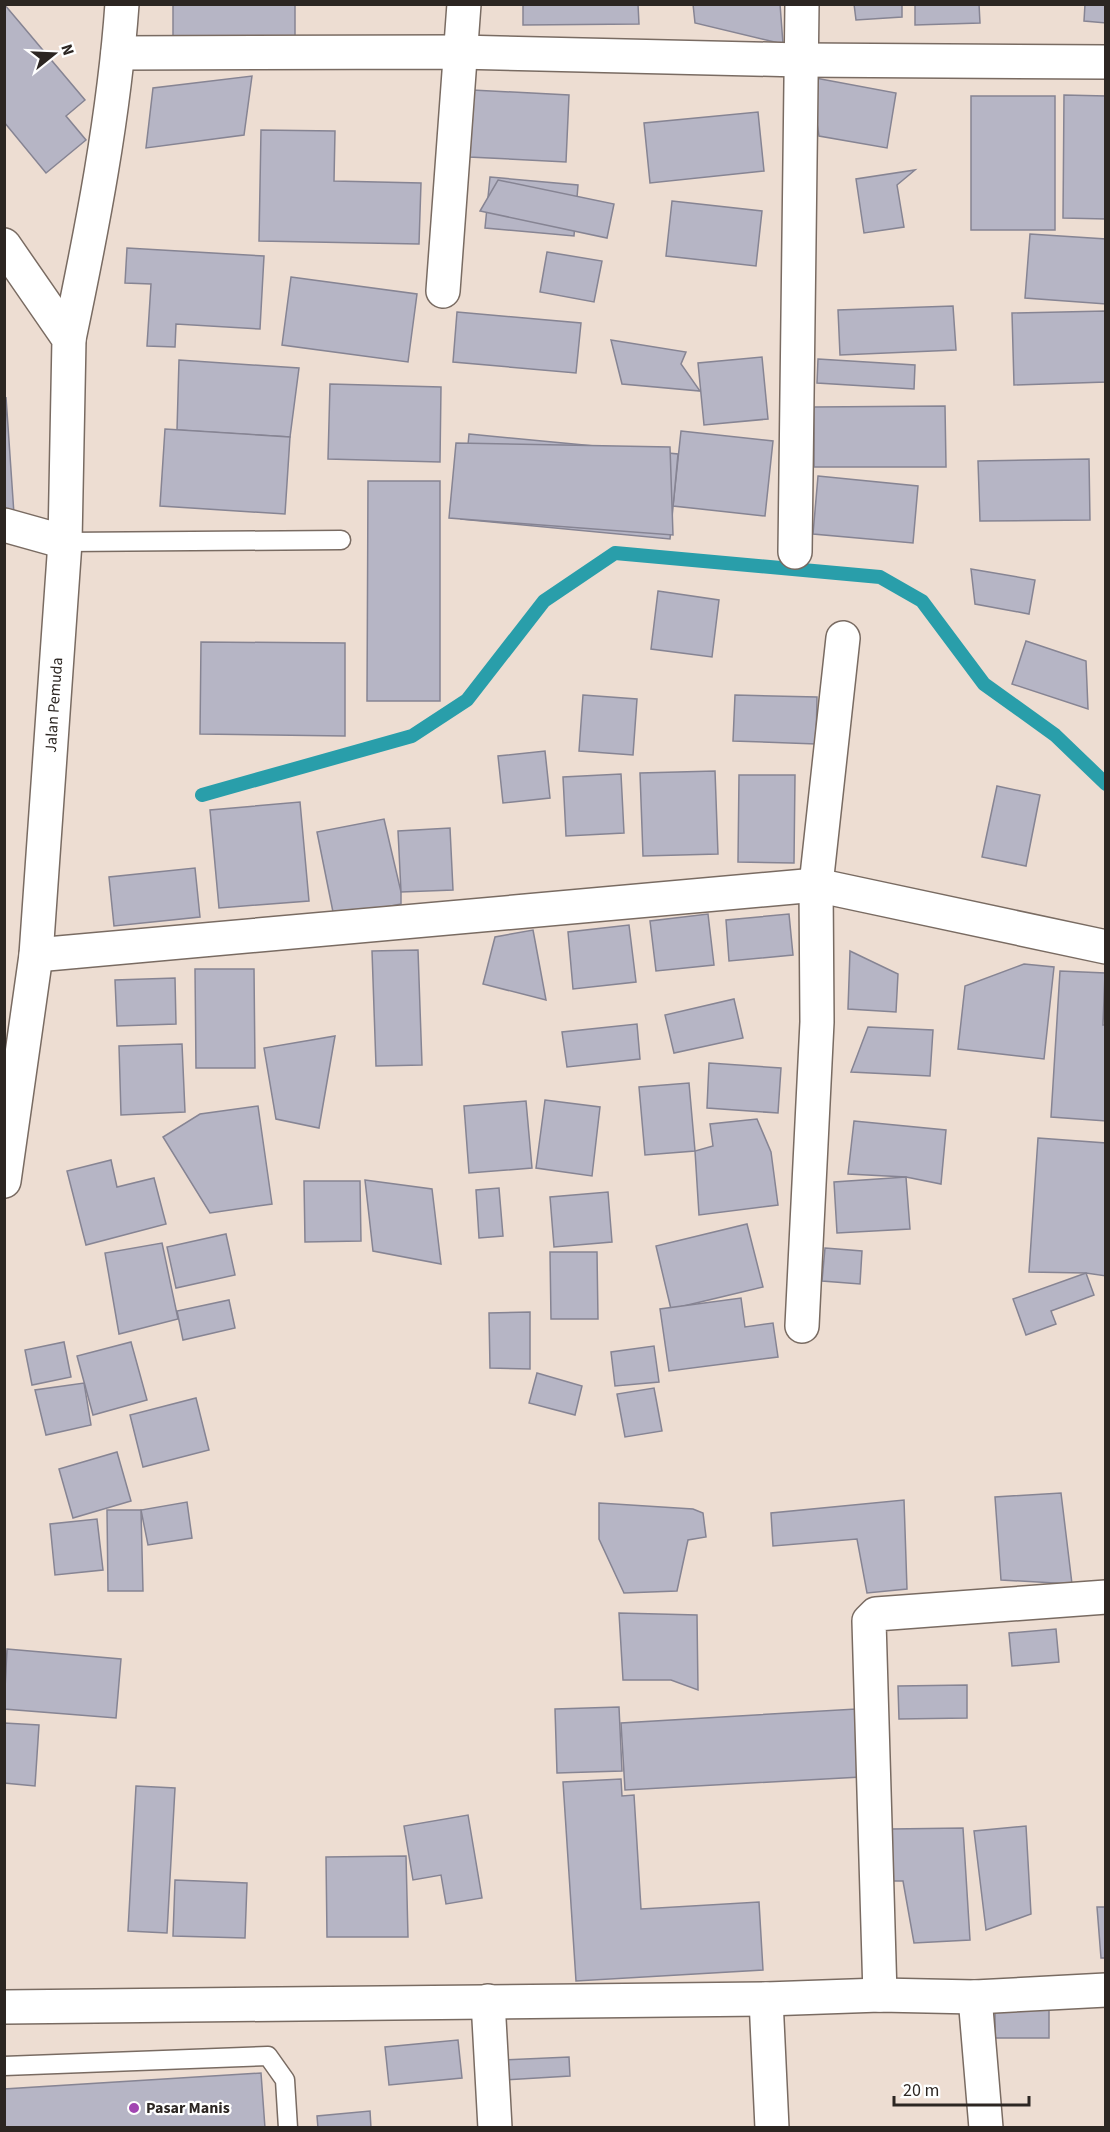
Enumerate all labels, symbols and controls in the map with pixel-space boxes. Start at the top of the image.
north arrow [24,24,84,84]
text: N [55,41,79,58]
street label: Jalan Pemuda [40,657,68,753]
scale bar [894,2069,1029,2107]
text: 20 m [903,2078,939,2103]
place label: Pasar Manis [146,2097,230,2119]
marker: Pasar Manis [127,2101,141,2115]

